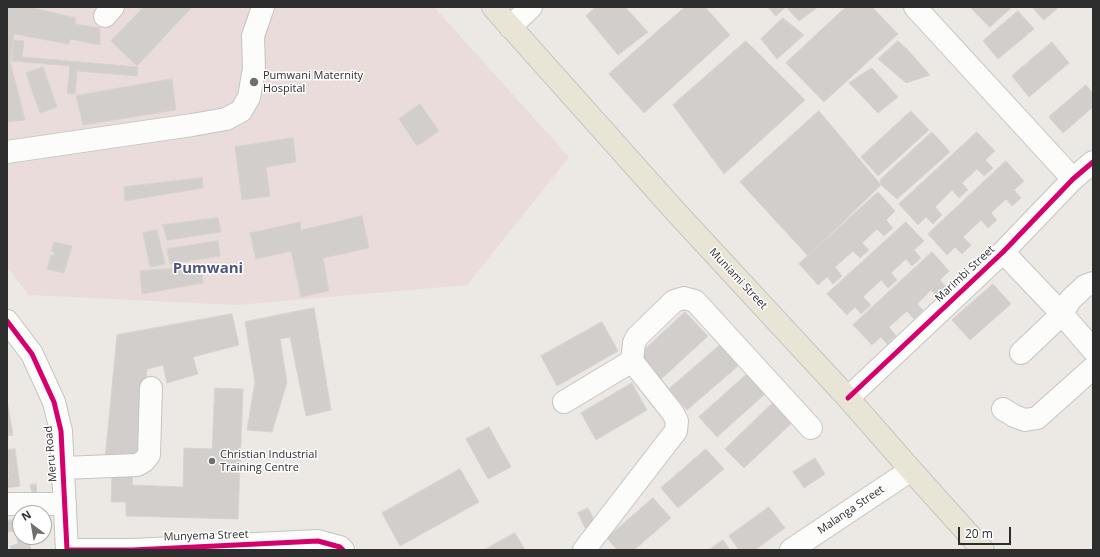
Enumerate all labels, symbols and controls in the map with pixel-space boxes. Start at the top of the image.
place label: Pumwani Maternity Hospital [263,69,363,95]
marker: Pumwani Maternity Hospital [248,76,260,88]
street label: Marimbi Street [933,243,997,305]
street label: Muniami Street [706,246,770,312]
district label: Pumwani [173,260,243,278]
street label: Meru Road [42,425,60,483]
place label: Christian Industrial Training Centre [220,448,317,474]
marker: Christian Industrial Training Centre [207,456,217,466]
street label: Malanga Street [815,483,887,537]
north arrow [12,505,52,545]
text: N [18,506,34,524]
scale bar [960,519,1013,545]
text: 20 m [965,525,993,542]
street label: Munyema Street [163,528,249,544]

